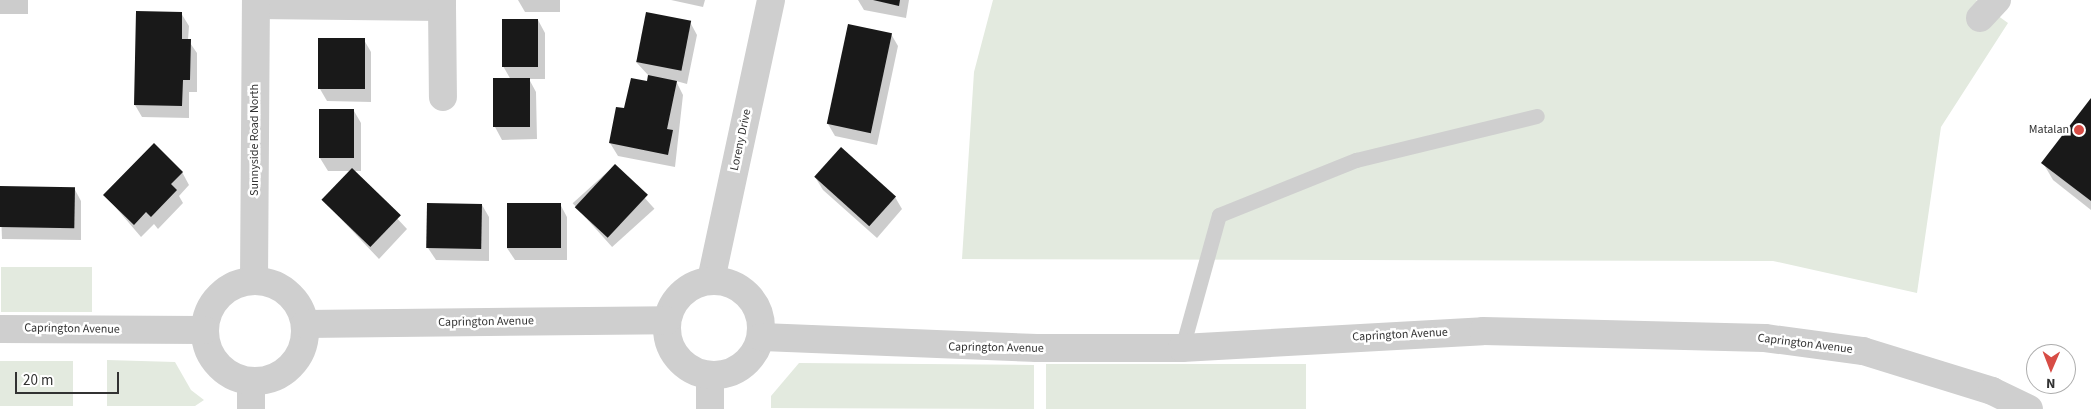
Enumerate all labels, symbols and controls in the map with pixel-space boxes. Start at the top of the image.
street label: Sunnyside Road North [248,84,262,196]
street label: Loreny Drive [727,108,755,172]
place label: Matalan [2029,123,2069,137]
marker: Matalan [2073,124,2085,136]
street label: Caprington Avenue [438,314,534,330]
street label: Caprington Avenue [24,321,120,337]
street label: Caprington Avenue [1352,325,1448,345]
street label: Caprington Avenue [1757,331,1853,357]
street label: Caprington Avenue [948,340,1044,356]
north arrow [2026,344,2076,394]
scale bar [18,362,121,394]
text: 20 m [23,370,53,391]
text: N [2046,373,2056,393]

